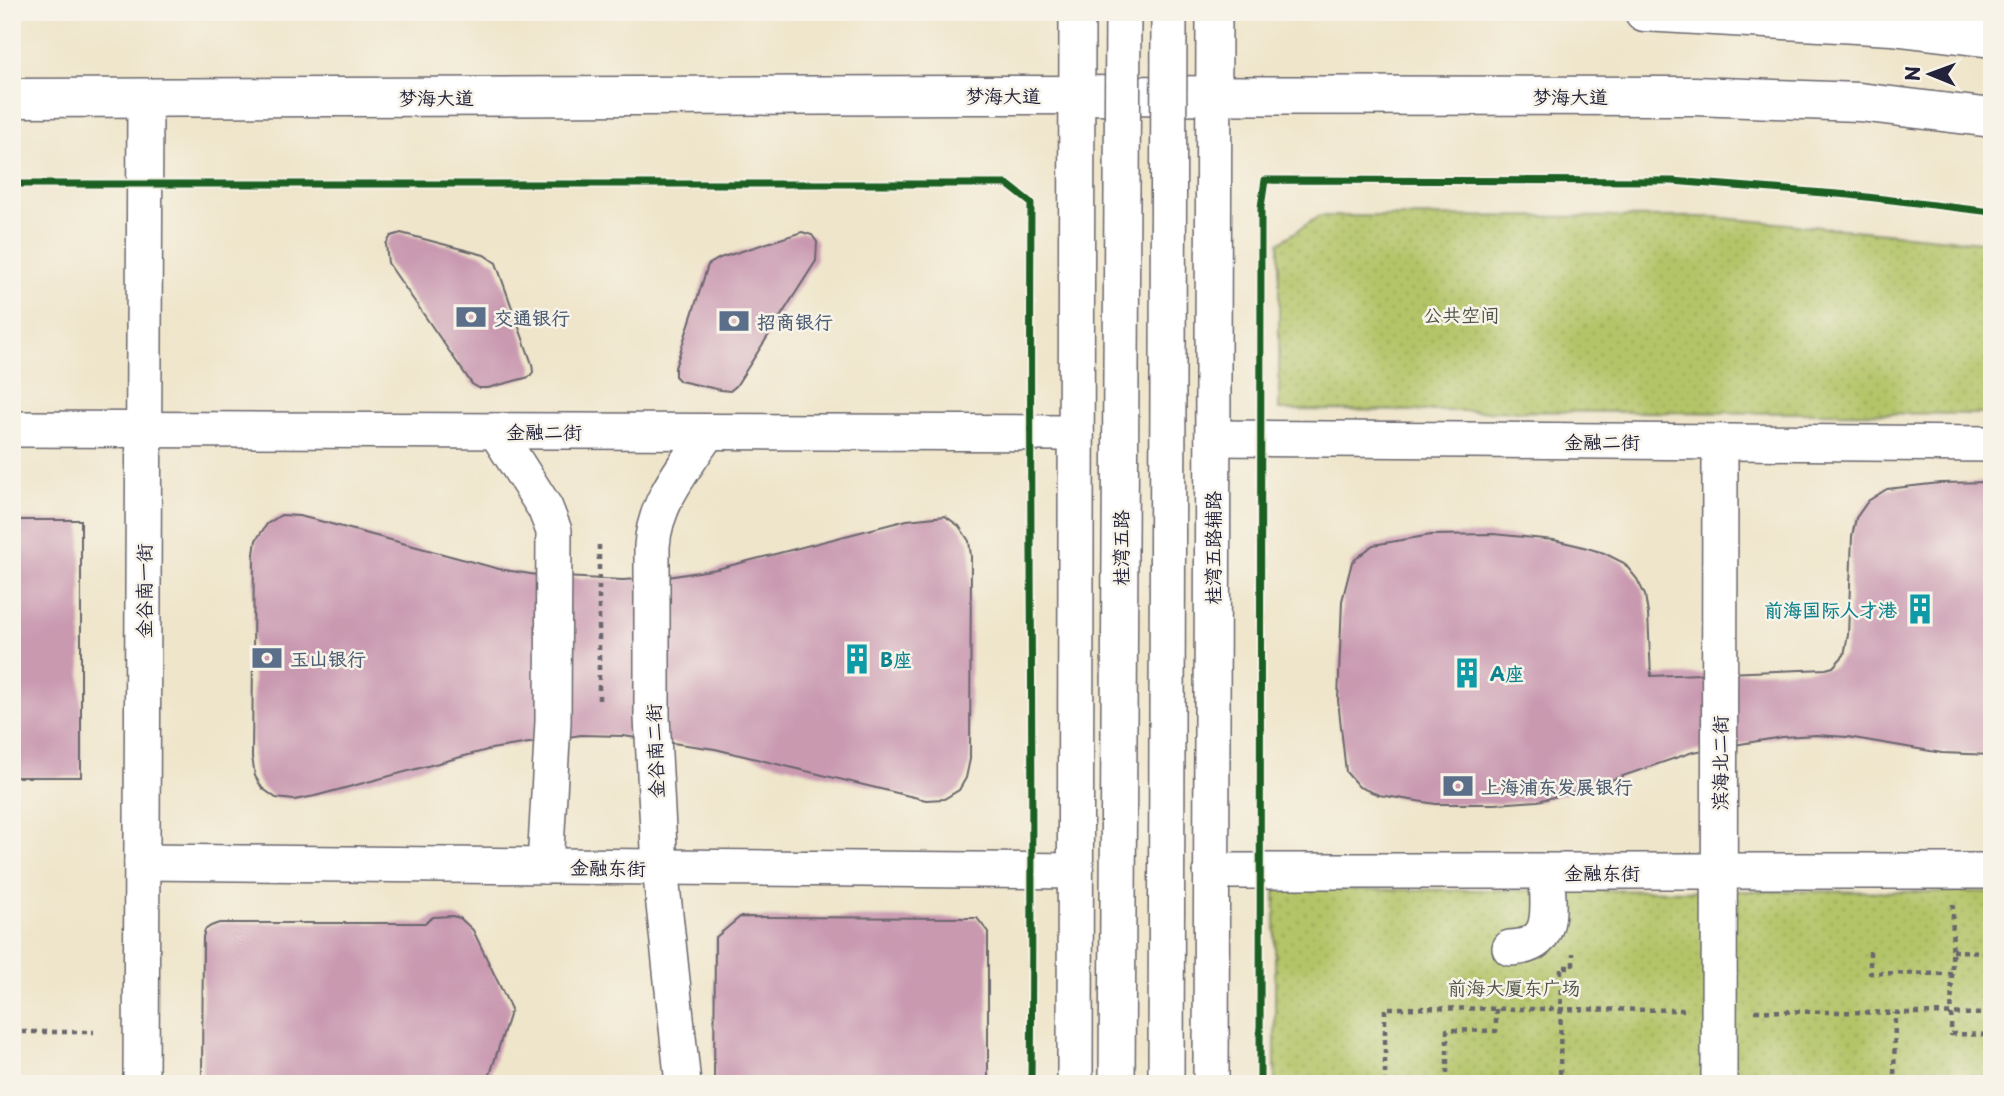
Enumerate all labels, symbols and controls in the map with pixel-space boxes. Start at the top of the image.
north arrow [1896,38,1966,108]
text: N [1898,66,1926,81]
street label: 梦海大道 [965,81,1041,109]
street label: 梦海大道 [1532,82,1608,110]
street label: 梦海大道 [398,83,474,111]
bank icon: 交通银行 [454,300,488,334]
park label: 公共空间 [1423,300,1499,328]
place label: 交通银行 [494,303,570,331]
bank icon: 招商银行 [717,304,751,338]
place label: 招商银行 [757,307,833,335]
street label: 金融二街 [506,417,582,445]
street label: 金融二街 [1564,427,1640,455]
street label: 桂湾五路辅路 [1198,491,1226,605]
street label: 桂湾五路 [1106,510,1134,586]
street label: 金谷南一街 [129,543,157,639]
building icon: 前海国际人才港 [1903,592,1937,626]
place label: 前海国际人才港 [1764,595,1897,623]
bank icon: 玉山银行 [250,641,284,675]
building icon: B座 [840,642,874,676]
place label: 玉山银行 [290,644,366,672]
place label: B座 [880,645,912,673]
building icon: A座 [1450,656,1484,690]
place label: A座 [1490,659,1524,687]
street label: 金谷南二街 [638,703,670,799]
street label: 滨海北二街 [1705,715,1733,811]
bank icon: 上海浦东发展银行 [1441,769,1475,803]
place label: 上海浦东发展银行 [1481,772,1633,800]
street label: 金融东街 [570,852,646,882]
street label: 金融东街 [1564,858,1640,886]
park label: 前海大厦东广场 [1447,973,1581,1001]

